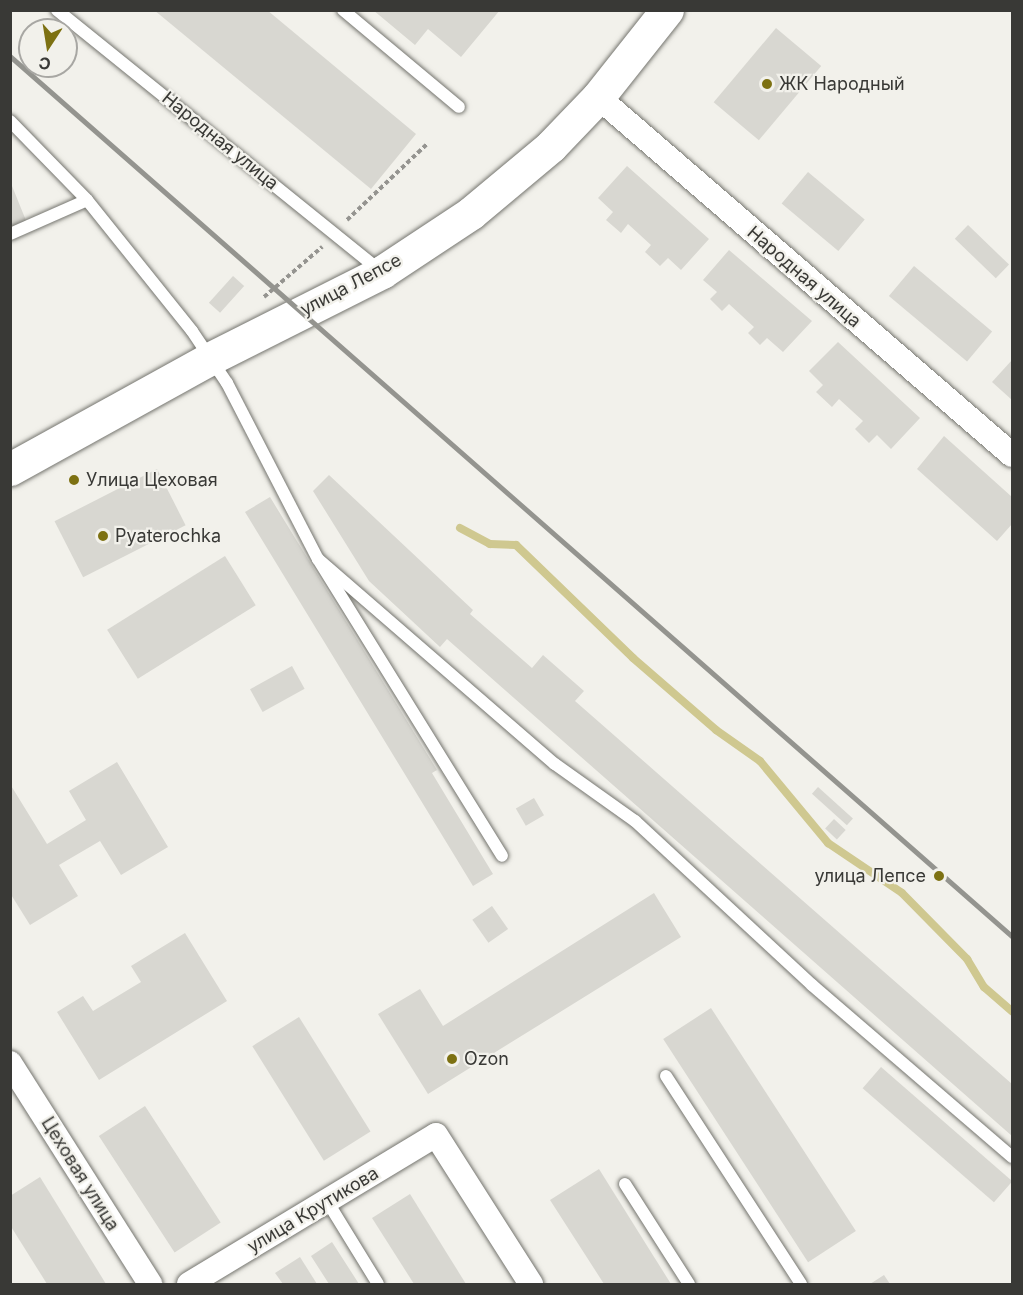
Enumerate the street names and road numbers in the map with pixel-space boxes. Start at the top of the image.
street label: Народная улица [157,87,283,195]
street label: Народная улица [743,222,865,332]
street label: улица Лепсе [297,249,405,321]
street label: Цеховая улица [36,1113,124,1235]
street label: улица Крутикова [244,1162,382,1258]

